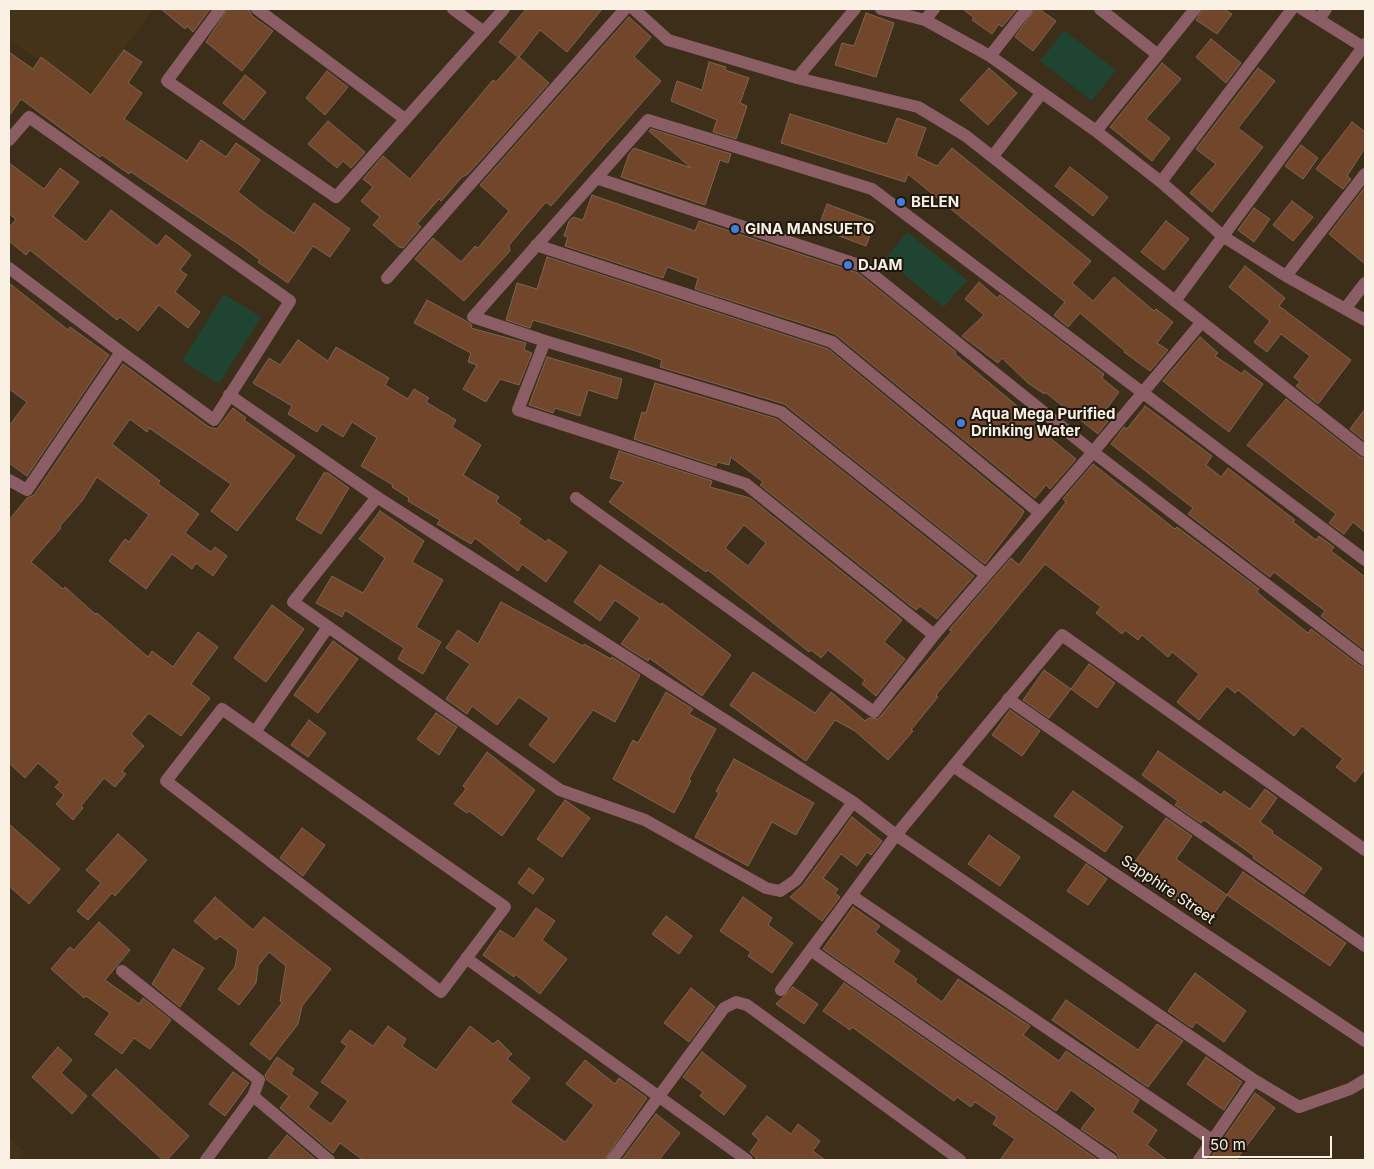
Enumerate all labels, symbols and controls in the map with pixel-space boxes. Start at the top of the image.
place label: BELEN [911,193,959,211]
marker: BELEN [895,196,907,208]
place label: GINA MANSUETO [745,220,874,238]
marker: GINA MANSUETO [729,223,741,235]
place label: DJAM [858,256,902,274]
marker: DJAM [842,259,854,271]
place label: Aqua Mega Purified Drinking Water [971,405,1115,440]
marker: Aqua Mega Purified Drinking Water [955,417,967,429]
street label: Sapphire Street [1118,852,1218,928]
scale bar [1204,1126,1334,1158]
text: 50 m [1210,1135,1246,1154]

